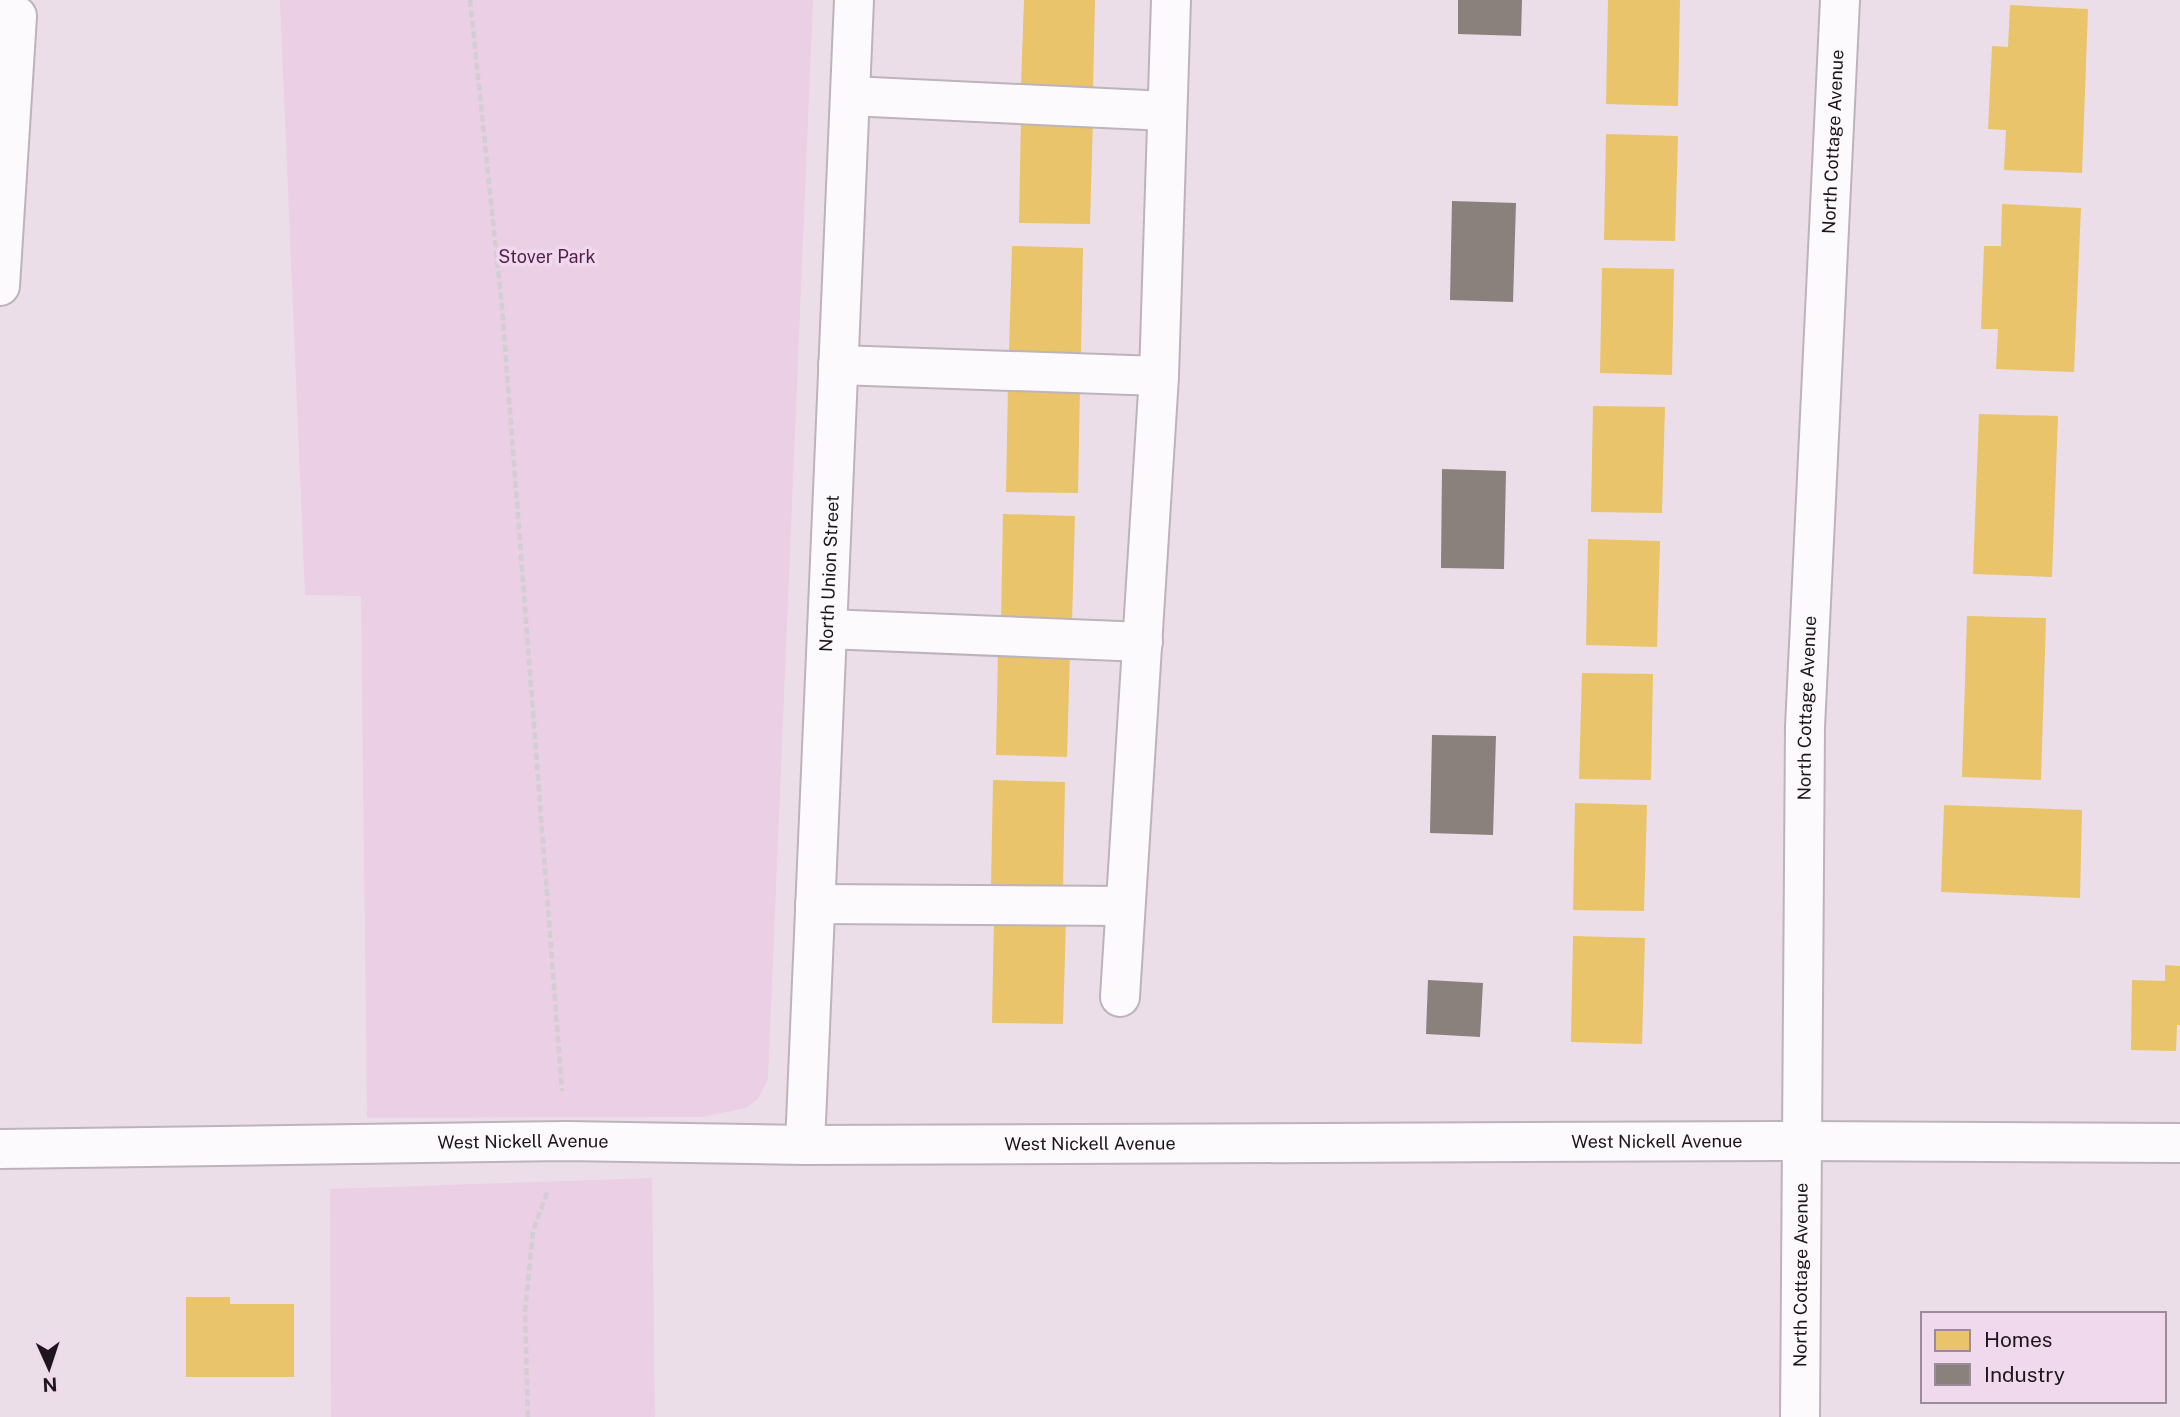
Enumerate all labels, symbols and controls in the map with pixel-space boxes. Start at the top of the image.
street label: North Cottage Avenue [1818,49,1848,234]
park label: Stover Park [498,246,596,267]
street label: North Union Street [815,494,843,653]
street label: North Cottage Avenue [1793,615,1820,800]
street label: West Nickell Avenue [437,1130,609,1153]
street label: West Nickell Avenue [1571,1130,1743,1152]
street label: West Nickell Avenue [1004,1133,1176,1154]
street label: North Cottage Avenue [1789,1183,1812,1367]
legend [1921,1312,2166,1403]
text: Homes [1984,1327,2052,1352]
north arrow [14,1333,84,1403]
text: Industry [1984,1362,2065,1387]
text: N [42,1374,58,1396]

